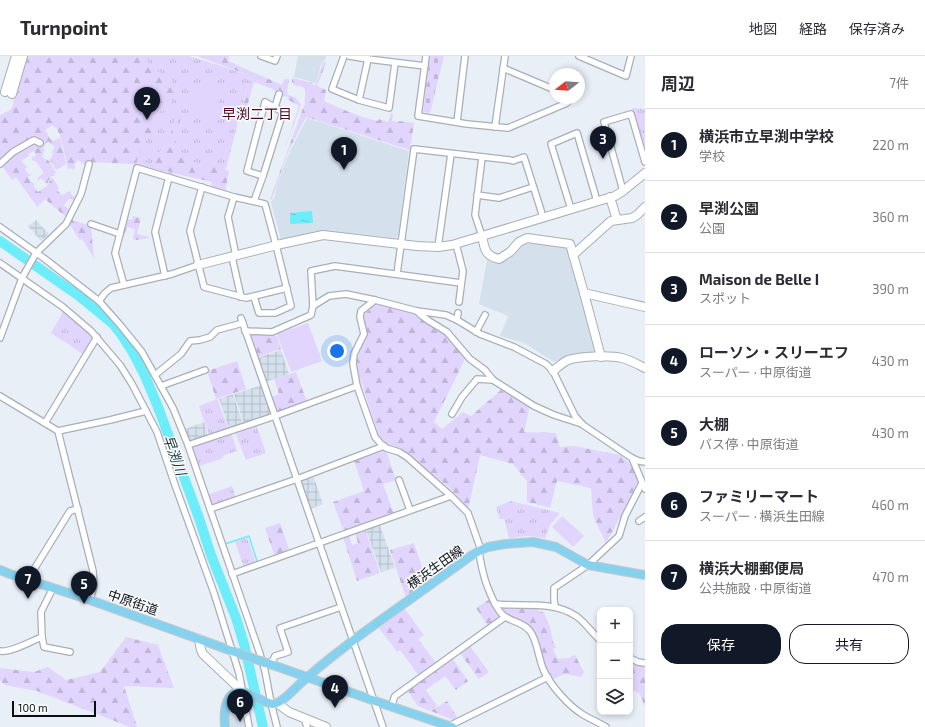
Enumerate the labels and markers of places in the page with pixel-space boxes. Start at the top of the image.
pin: 2 [134,87,160,120]
pin: 3 [590,126,616,159]
pin: 1 [331,137,357,170]
pin: 7 [15,566,41,599]
pin: 5 [71,571,97,604]
pin: 4 [322,675,348,708]
pin: 6 [227,689,253,722]

